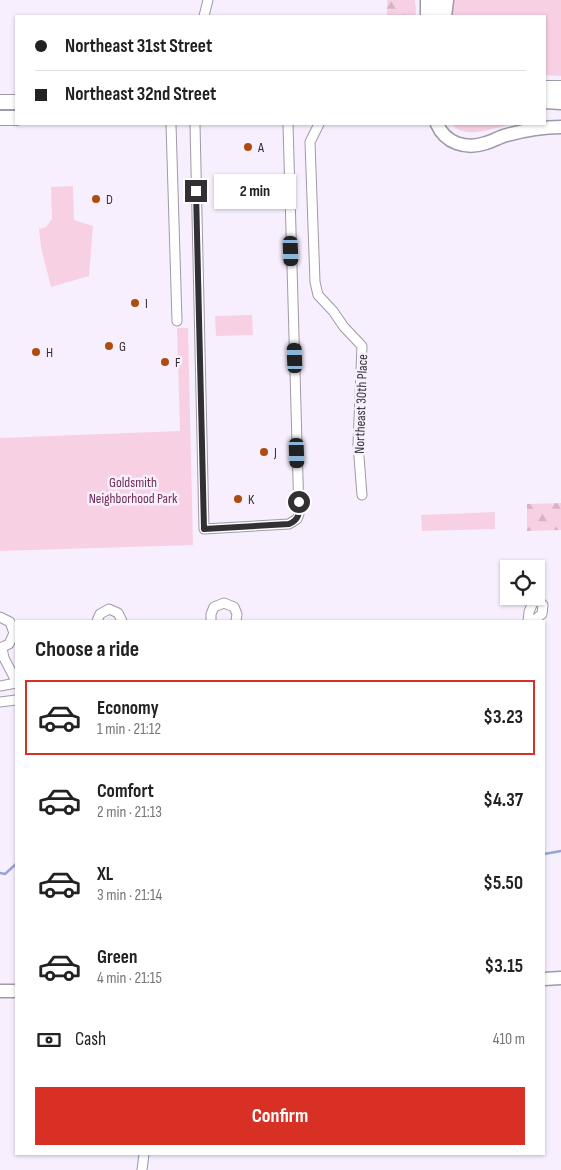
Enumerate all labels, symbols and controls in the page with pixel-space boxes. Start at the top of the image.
text: Northeast 31st Street [65,35,212,58]
text: Northeast 32nd Street [65,83,216,106]
place label: A [257,139,265,156]
marker: A [242,141,254,153]
callout: 2 min [214,174,296,208]
route end [185,180,207,202]
text: 2 min [240,182,270,201]
place label: D [106,191,113,208]
marker: D [90,193,102,205]
car [282,236,299,266]
place label: I [145,295,148,312]
marker: I [129,297,141,309]
place label: G [119,338,126,355]
marker: G [103,340,115,352]
car [286,343,303,373]
place label: H [46,344,53,361]
marker: H [30,346,42,358]
place label: F [175,354,181,371]
street label: Northeast 30th Place [351,354,371,454]
marker: F [159,356,171,368]
car [288,438,305,468]
place label: J [273,444,277,461]
marker: J [258,446,270,458]
park label: Goldsmith Neighborhood Park [89,474,178,507]
place label: K [248,491,255,508]
route start [288,491,310,513]
marker: K [232,493,244,505]
map controls [500,560,545,605]
button: locate [500,560,545,605]
text: Choose a ride [35,636,139,663]
icon: car [37,695,82,740]
text: Economy [97,697,159,720]
text: $3.23 [483,706,523,729]
text: 1 min · 21:12 [97,720,161,739]
icon: car [37,778,82,823]
text: Comfort [97,780,154,803]
text: $4.37 [483,789,523,812]
text: 2 min · 21:13 [97,803,162,822]
icon: car [37,861,82,906]
text: XL [97,863,113,886]
text: $5.50 [483,872,523,895]
text: 3 min · 21:14 [97,886,162,905]
icon: car [37,944,82,989]
text: Green [97,946,137,969]
text: $3.15 [484,955,523,978]
text: 4 min · 21:15 [97,969,162,988]
icon: cash [35,1026,63,1054]
text: Cash [75,1028,106,1051]
text: 410 m [493,1030,525,1049]
button: Confirm [35,1087,525,1145]

